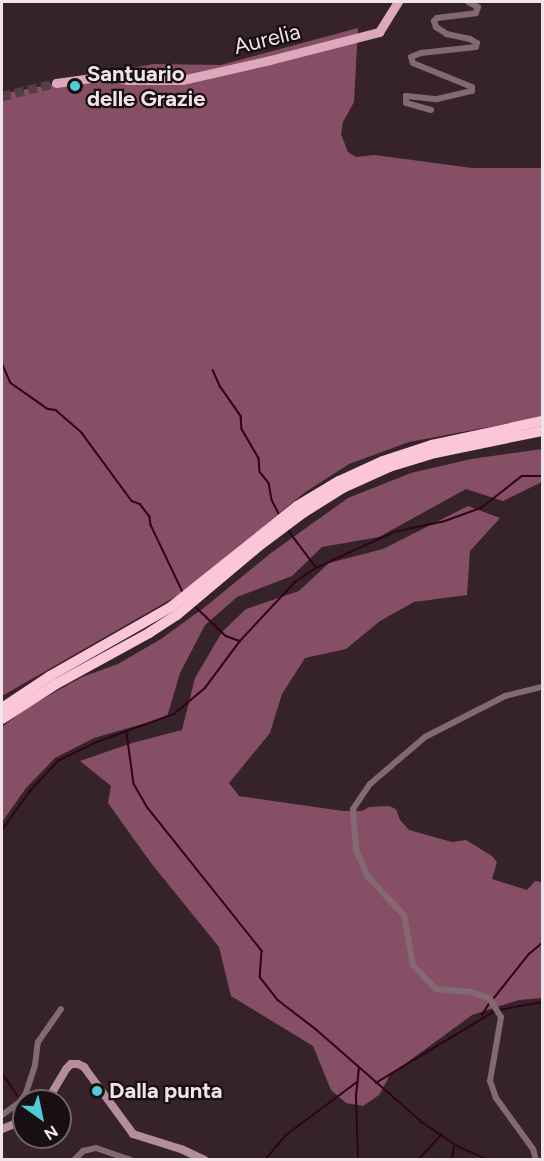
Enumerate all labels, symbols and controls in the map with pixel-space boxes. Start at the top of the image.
street label: Aurelia [231,18,303,60]
place label: Santuario delle Grazie [87,60,205,112]
marker: Santuario delle Grazie [68,79,82,93]
place label: Dalla punta [109,1078,222,1104]
marker: Dalla punta [90,1084,104,1098]
north arrow [12,1089,72,1149]
text: N [41,1122,61,1144]

